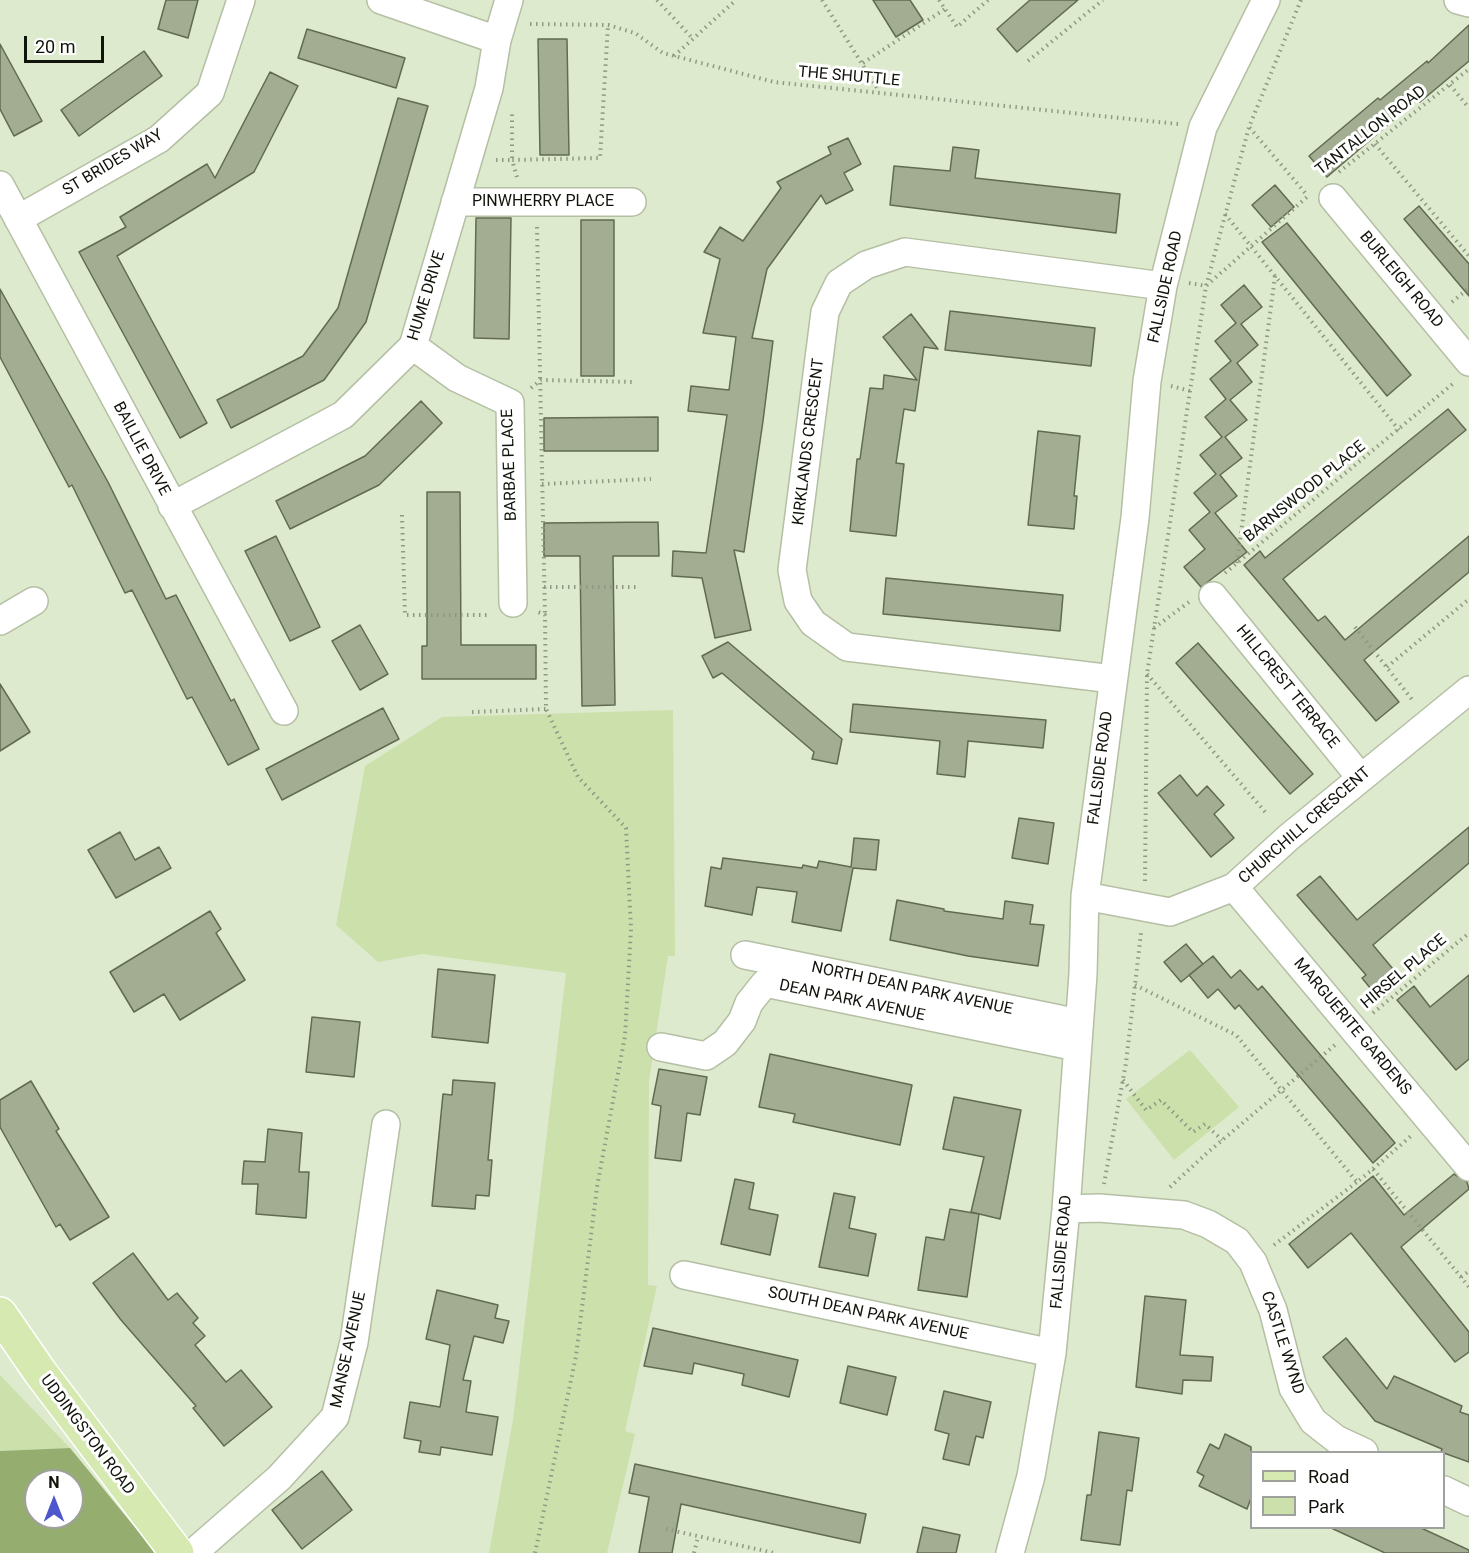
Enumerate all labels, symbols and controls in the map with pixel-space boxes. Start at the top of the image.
scale bar [27,24,106,62]
text: 20 m [35,36,75,57]
street label: THE SHUTTLE [797,63,901,91]
street label: TANTALLON ROAD [1312,82,1430,180]
street label: ST BRIDES WAY [59,126,167,200]
street label: PINWHERRY PLACE [472,192,614,212]
street label: BURLEIGH ROAD [1355,228,1447,332]
street label: FALLSIDE ROAD [1145,229,1187,345]
street label: HUME DRIVE [404,249,450,343]
street label: KIRKLANDS CRESCENT [789,357,829,527]
street label: BAILLIE DRIVE [108,399,174,499]
street label: BARBAE PLACE [498,408,522,522]
street label: BARNSWOOD PLACE [1240,437,1370,547]
street label: HILLCREST TERRACE [1231,621,1343,753]
street label: FALLSIDE ROAD [1085,710,1117,826]
street label: CHURCHILL CRESCENT [1235,763,1375,889]
street label: HIRSEL PLACE [1357,931,1451,1013]
street label: MARGUERITE GARDENS [1289,955,1415,1099]
street label: NORTH DEAN PARK AVENUE [810,958,1014,1020]
street label: DEAN PARK AVENUE [777,976,927,1026]
street label: FALLSIDE ROAD [1047,1194,1077,1310]
street label: SOUTH DEAN PARK AVENUE [766,1283,970,1345]
street label: CASTLE WYND [1256,1289,1308,1397]
street label: MANSE AVENUE [327,1290,371,1410]
street label: UDDINGSTON ROAD [36,1371,138,1499]
legend [1250,1451,1445,1529]
text: Road [1308,1466,1349,1487]
north arrow [24,1469,84,1529]
text: Park [1308,1496,1344,1517]

